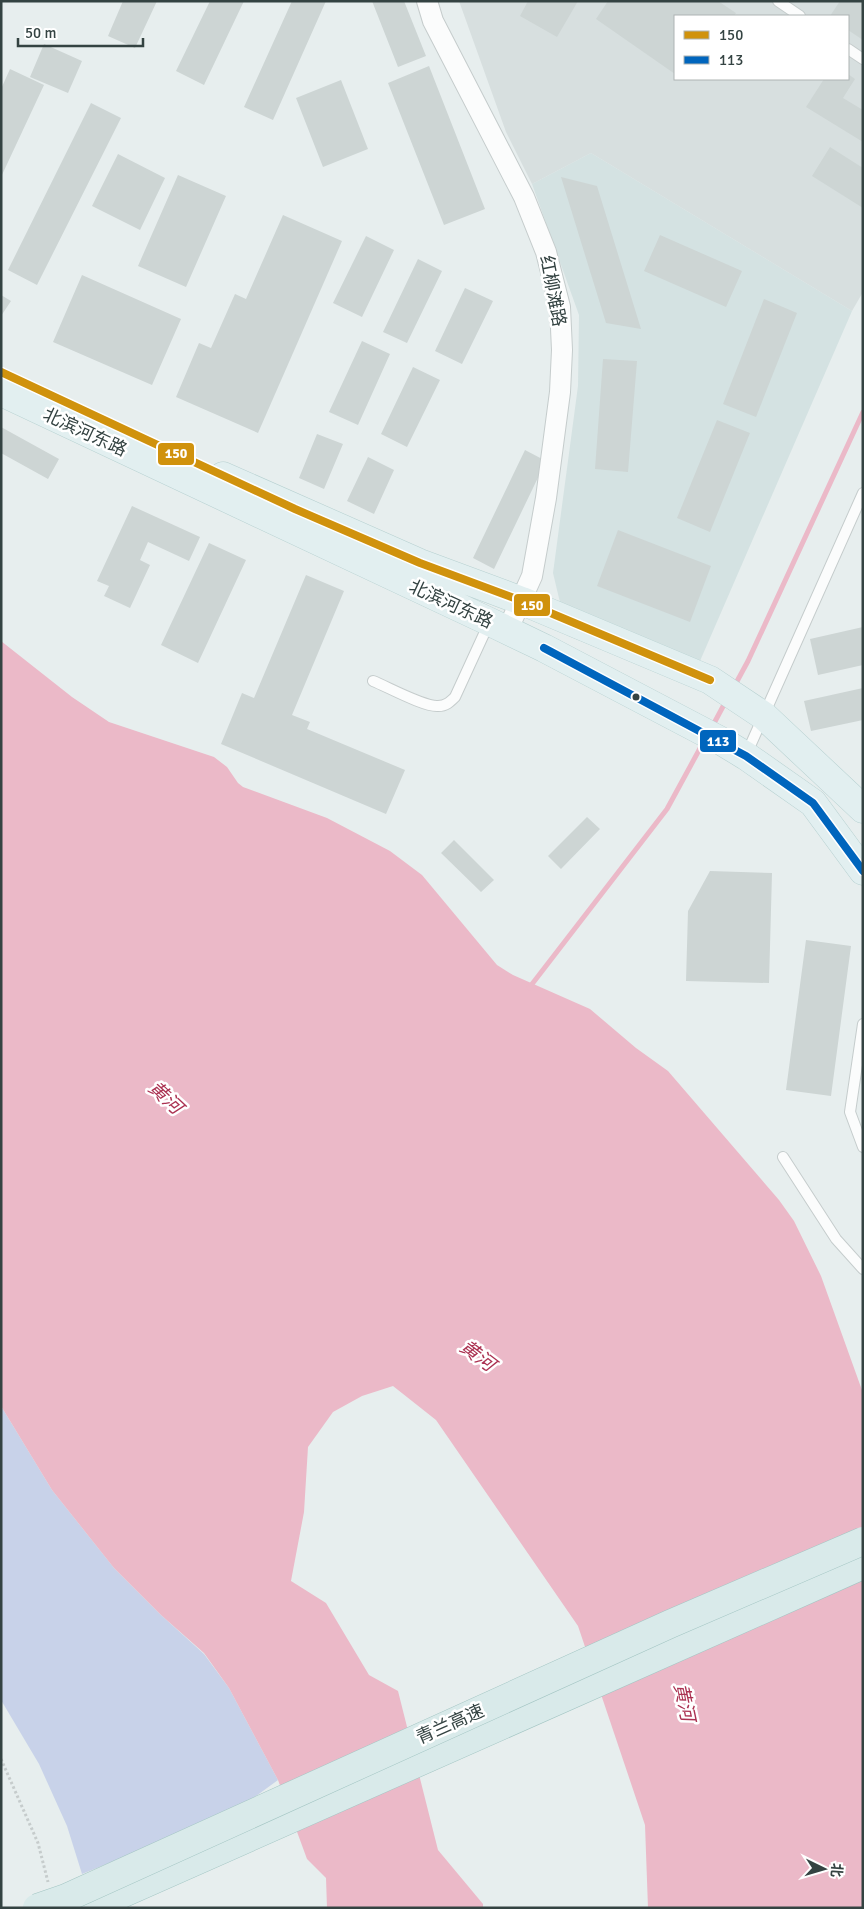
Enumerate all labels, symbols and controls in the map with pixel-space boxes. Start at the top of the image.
scale bar [18,15,142,47]
legend [674,15,849,80]
text: 50 m [25,24,56,42]
text: 150 [719,26,743,44]
text: 113 [719,51,743,69]
street label: 红柳滩路 [535,254,571,328]
street label: 北滨河东路 [40,403,130,461]
line badge: 150 [157,442,195,466]
text: 150 [165,445,188,462]
street label: 北滨河东路 [406,575,496,633]
line badge: 150 [513,593,551,617]
text: 150 [521,597,544,614]
unlabelled marker [631,692,641,702]
line badge: 113 [699,729,737,753]
text: 113 [707,733,729,750]
water label: 黄河 [143,1076,190,1122]
water label: 黄河 [455,1335,503,1379]
water label: 黄河 [668,1681,701,1727]
street label: 青兰高速 [413,1699,487,1749]
north arrow [799,1844,849,1894]
text: 北 [827,1862,846,1878]

